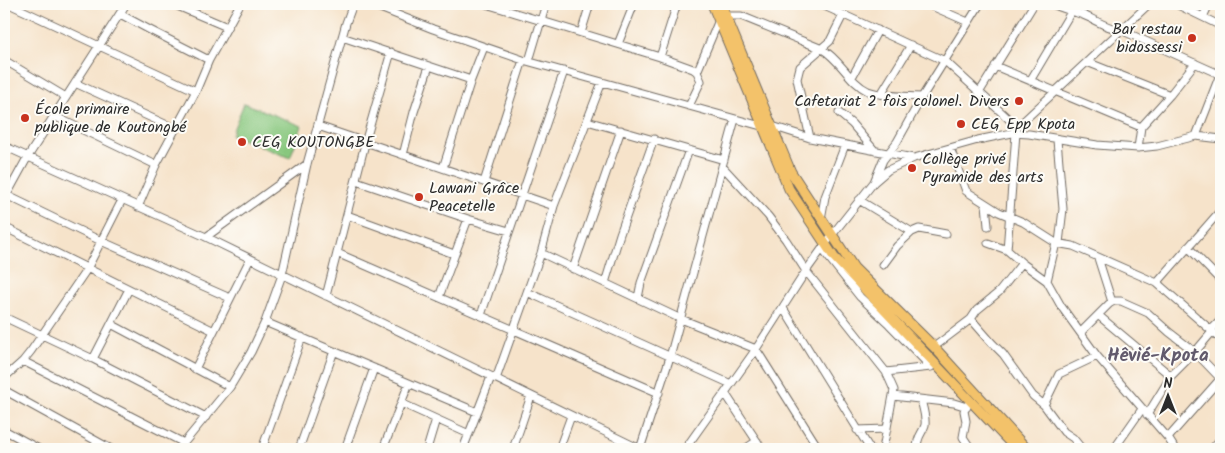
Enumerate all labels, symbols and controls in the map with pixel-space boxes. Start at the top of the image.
place label: Bar restau bidossessi [1112,17,1183,60]
marker: Bar restau bidossessi [1186,32,1198,44]
place label: Cafetariat 2 fois colonel. Divers [794,89,1009,114]
marker: Cafetariat 2 fois colonel. Divers [1013,95,1025,107]
place label: École primaire publique de Koutongbé [34,97,187,140]
marker: École primaire publique de Koutongbé [19,112,31,124]
place label: CEG Epp Kpota [971,112,1075,137]
marker: CEG Epp Kpota [955,118,967,130]
place label: CEG KOUTONGBE [252,130,375,155]
marker: CEG KOUTONGBE [236,136,248,148]
place label: Collège privé Pyramide des arts [922,147,1044,190]
marker: Collège privé Pyramide des arts [906,162,918,174]
place label: Lawani Grâce Peacetelle [429,176,519,219]
marker: Lawani Grâce Peacetelle [413,191,425,203]
district label: Hêvié-Kpota [1107,341,1209,371]
north arrow [1142,370,1192,420]
text: N [1164,373,1173,395]

